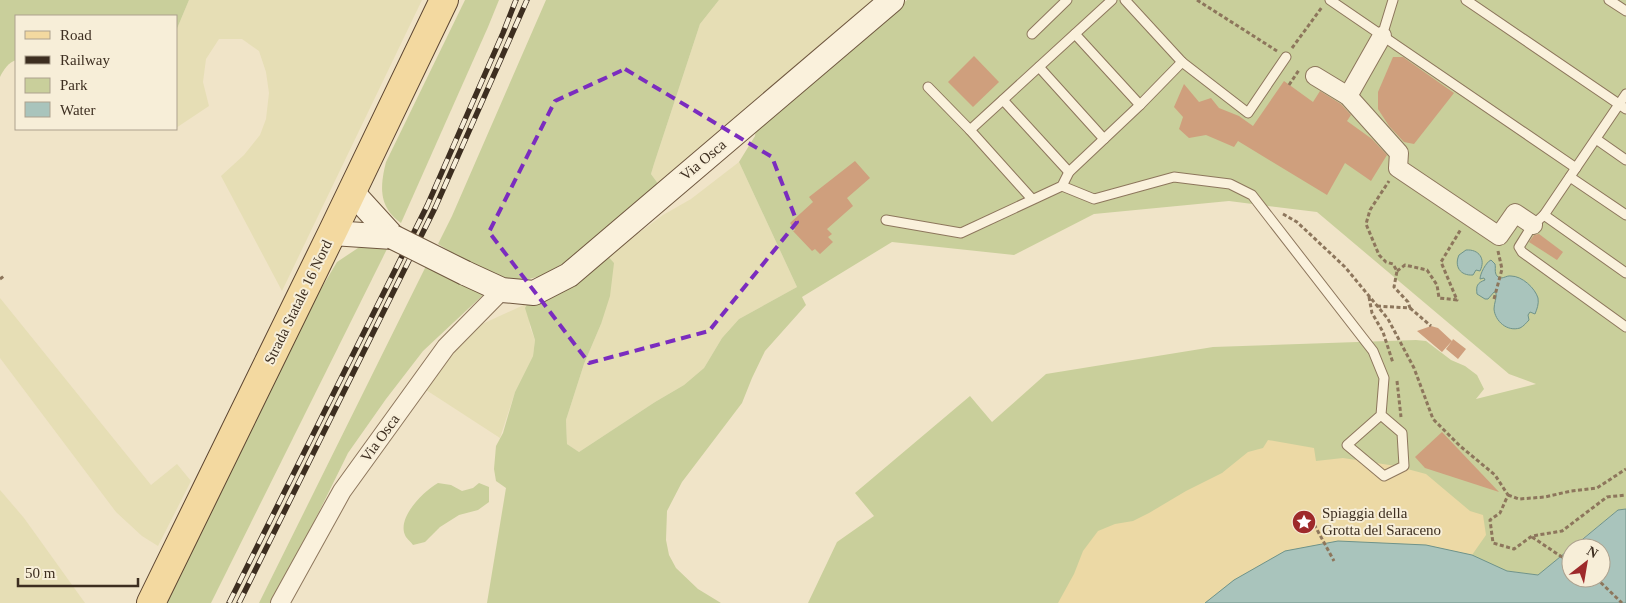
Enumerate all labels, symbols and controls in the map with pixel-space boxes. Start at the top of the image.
legend [15,15,178,130]
text: Road [60,27,92,43]
text: Railway [60,52,110,68]
text: Park [60,77,88,93]
text: Water [60,102,95,118]
street label: Via Osca [677,136,729,184]
street label: Strada Statale 16 Nord [261,237,335,367]
street label: Via Osca [358,411,403,465]
place label: Spiaggia della Grotta del Saraceno [1322,505,1441,538]
place icon: Spiaggia della Grotta del Saraceno [1291,509,1317,535]
north arrow [1561,538,1611,588]
text: N [1584,543,1601,561]
scale bar [18,556,138,588]
text: 50 m [25,565,56,581]

